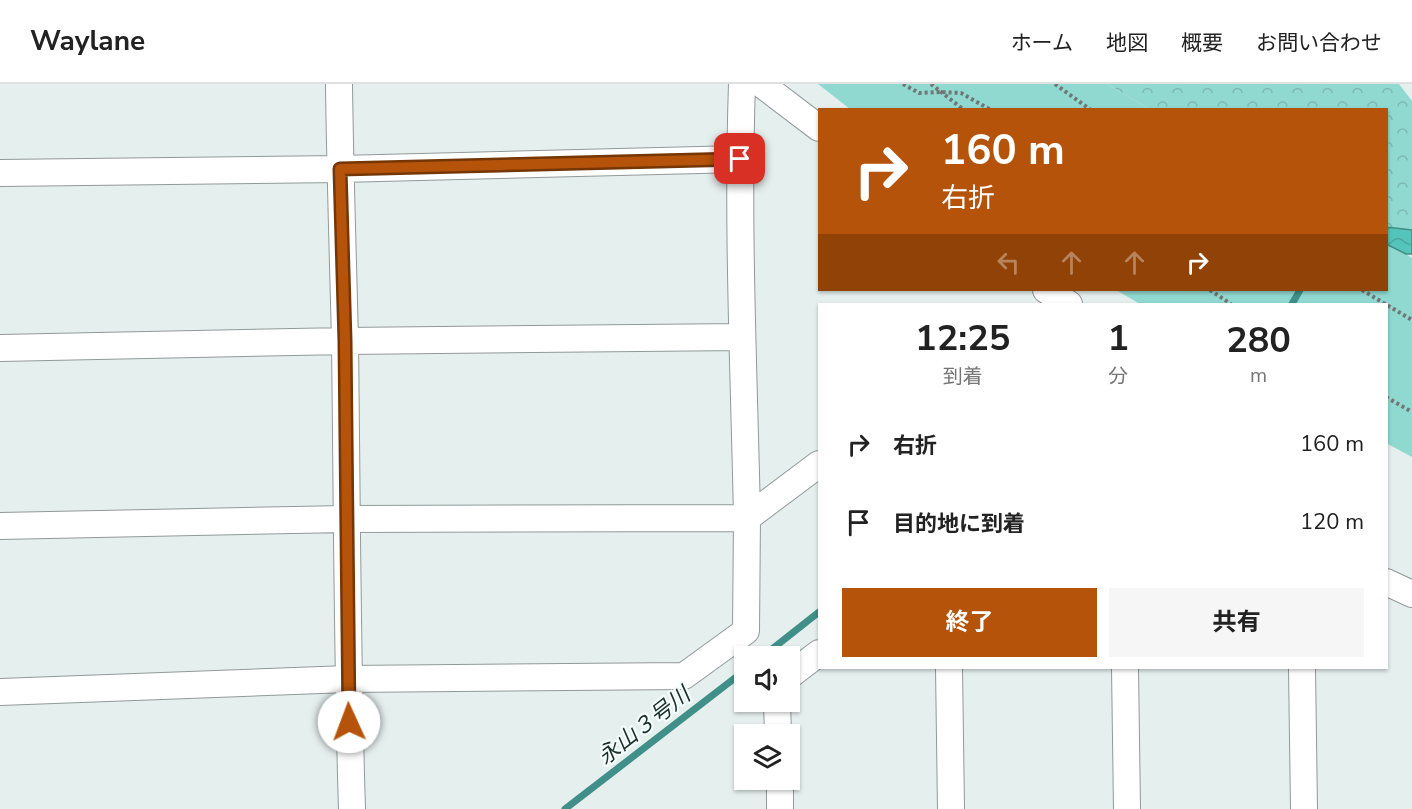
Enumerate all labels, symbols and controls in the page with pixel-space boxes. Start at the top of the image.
text: Waylane [30,22,145,60]
text: ホーム [1011,29,1073,57]
text: 地図 [1106,29,1148,57]
text: 概要 [1181,29,1223,57]
text: お問い合わせ [1256,29,1382,57]
text: 160 m [941,122,1065,179]
icon: right [842,132,920,210]
pin [714,133,765,184]
icon: arrive [723,142,756,175]
text: 右折 [941,180,995,217]
icon: left [992,246,1025,279]
icon: ahead [1055,246,1088,279]
icon: ahead [1118,246,1151,279]
icon: right [1181,246,1214,279]
text: 12:25 [915,314,1010,363]
text: 1 [1107,314,1129,363]
text: 280 [1226,316,1291,365]
text: m [1250,362,1267,389]
text: 到着 [943,363,983,390]
text: 分 [1108,363,1128,390]
icon: right [842,428,875,461]
text: 160 m [1300,429,1364,459]
text: 右折 [893,431,937,461]
icon: arrive [842,506,875,539]
text: 120 m [1300,507,1364,537]
text: 目的地に到着 [893,509,1025,539]
button: 終了 [842,588,1097,657]
button: 共有 [1109,588,1364,657]
map controls [734,646,800,790]
button: sound [734,646,800,712]
water label: 永山３号川 [591,679,698,772]
position arrow [317,690,381,754]
button: layers [734,724,800,790]

